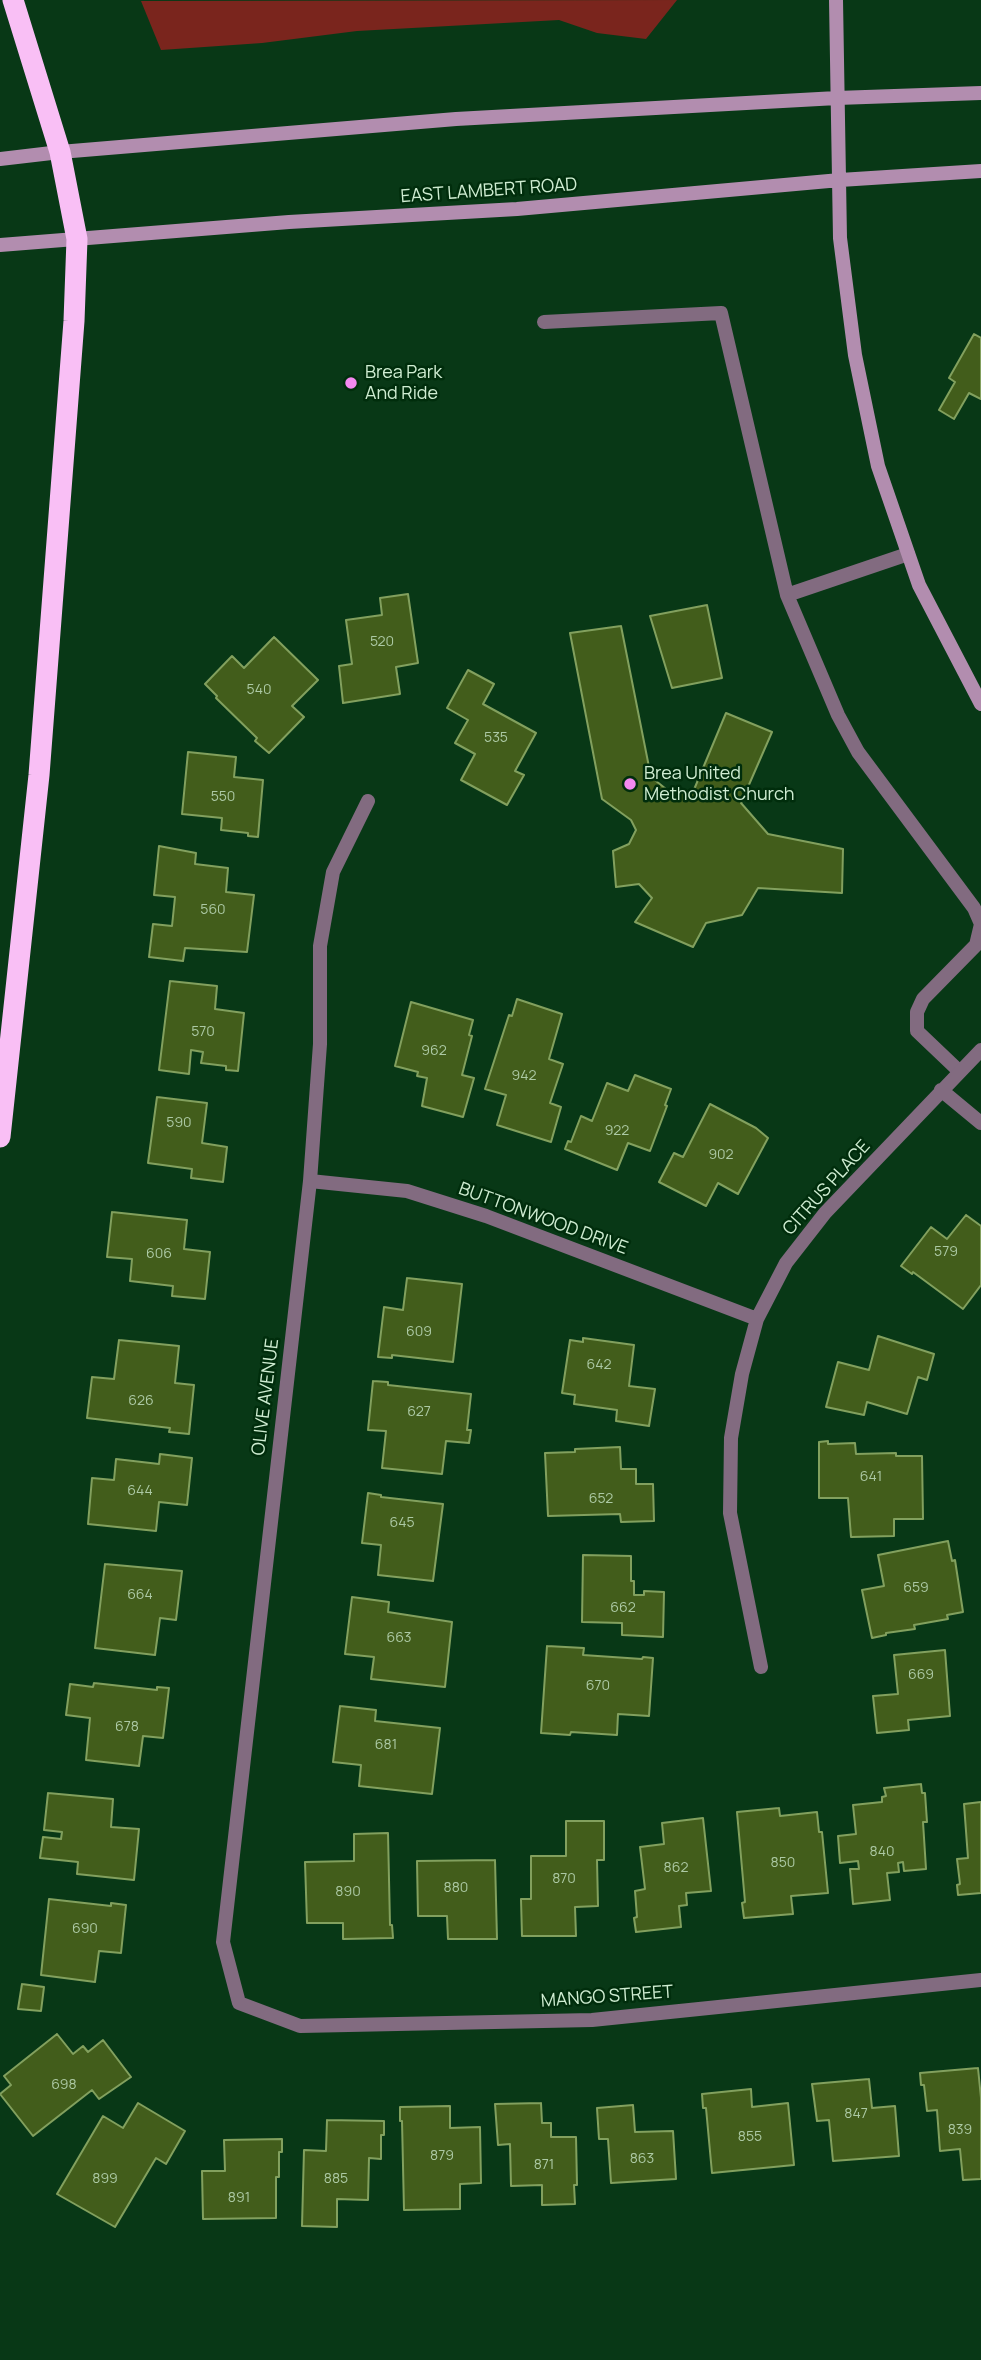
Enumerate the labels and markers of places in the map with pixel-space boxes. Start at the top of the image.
place label: Brea Park And Ride [365,362,442,404]
marker: Brea Park And Ride [343,375,359,391]
place label: Brea United Methodist Church [644,763,795,806]
marker: Brea United Methodist Church [622,776,638,792]

